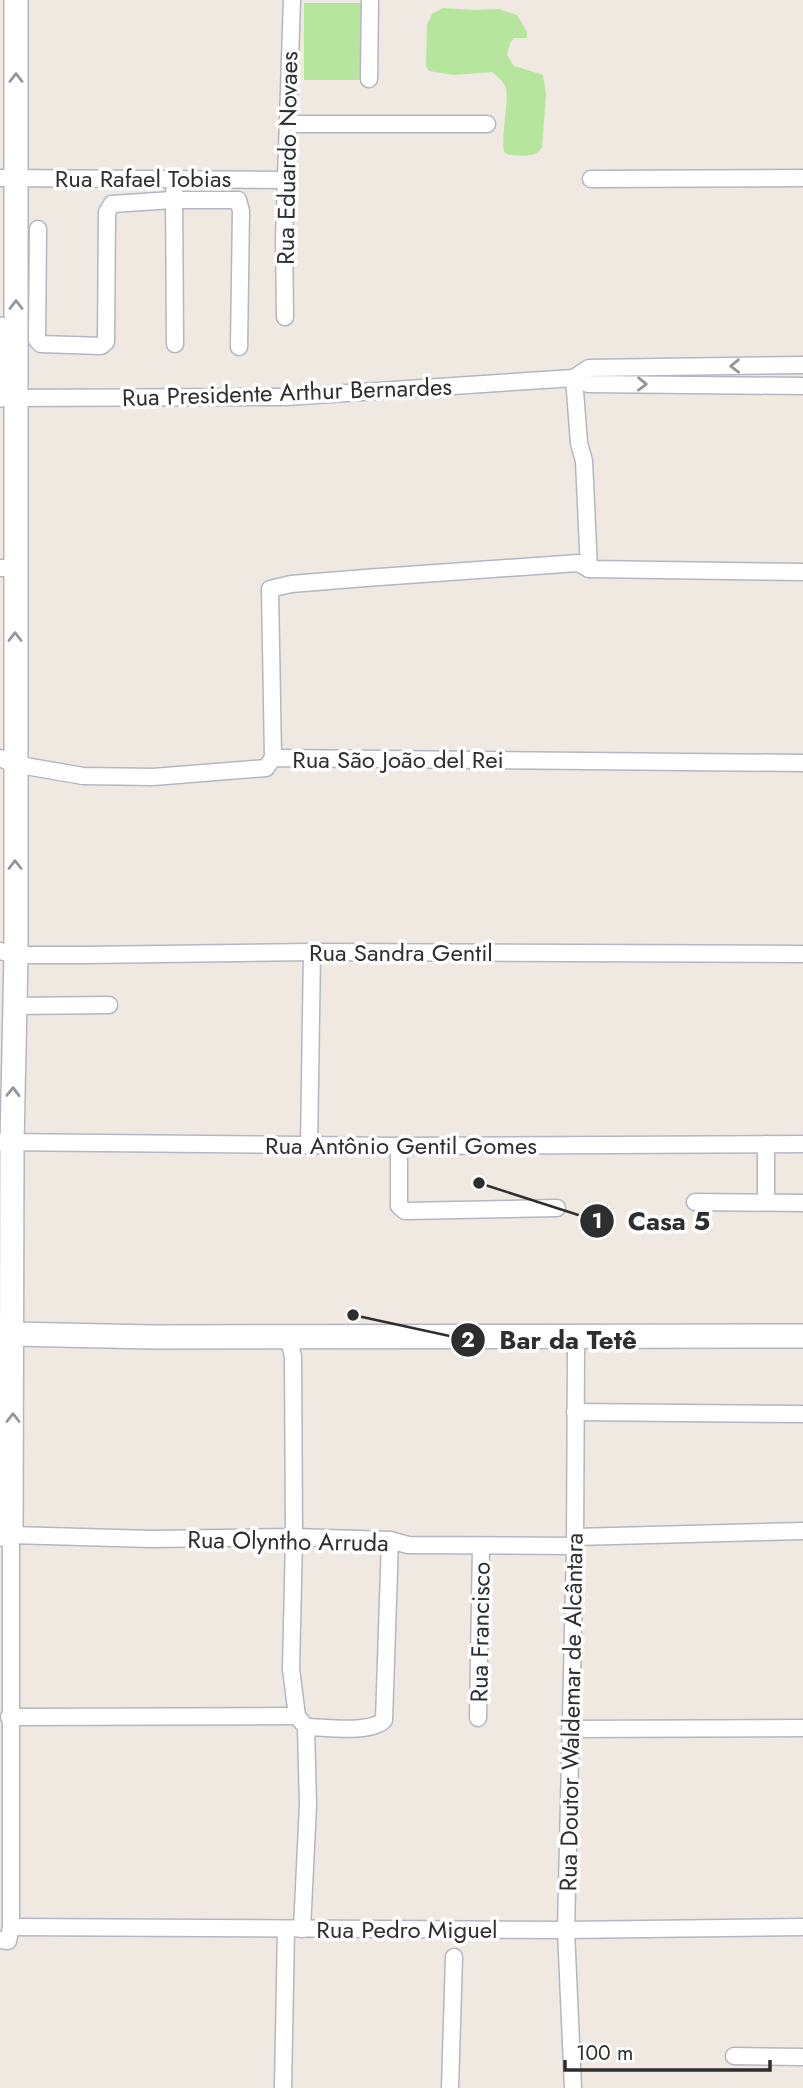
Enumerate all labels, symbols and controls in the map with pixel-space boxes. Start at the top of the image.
street label: Rua Eduardo Novaes [268,51,306,265]
one-way arrow [8,72,24,82]
street label: Rua Rafael Tobias [55,161,231,196]
one-way arrow [8,299,24,310]
one-way arrow [729,358,740,374]
street label: Rua Presidente Arthur Bernardes [121,369,453,415]
one-way arrow [637,376,647,392]
one-way arrow [7,632,23,642]
street label: Rua São João del Rei [292,742,504,777]
one-way arrow [7,859,23,870]
street label: Rua Sandra Gentil [309,935,493,970]
one-way arrow [5,1087,21,1097]
street label: Rua Antônio Gentil Gomes [265,1128,537,1163]
callout: Casa 5 [579,1197,725,1244]
text: Casa 5 [628,1202,710,1240]
text: 1 [592,1206,602,1236]
callout: Bar da Tetê [451,1316,651,1363]
text: Bar da Tetê [499,1321,637,1359]
text: 2 [461,1325,475,1355]
one-way arrow [5,1412,20,1423]
street label: Rua Olyntho Arruda [187,1522,389,1560]
street label: Rua Doutor Waldemar de Alcântara [550,1532,592,1892]
street label: Rua Francisco [461,1561,499,1703]
street label: Rua Pedro Miguel [316,1912,498,1947]
scale bar [565,2028,770,2072]
text: 100 m [576,2038,633,2068]

